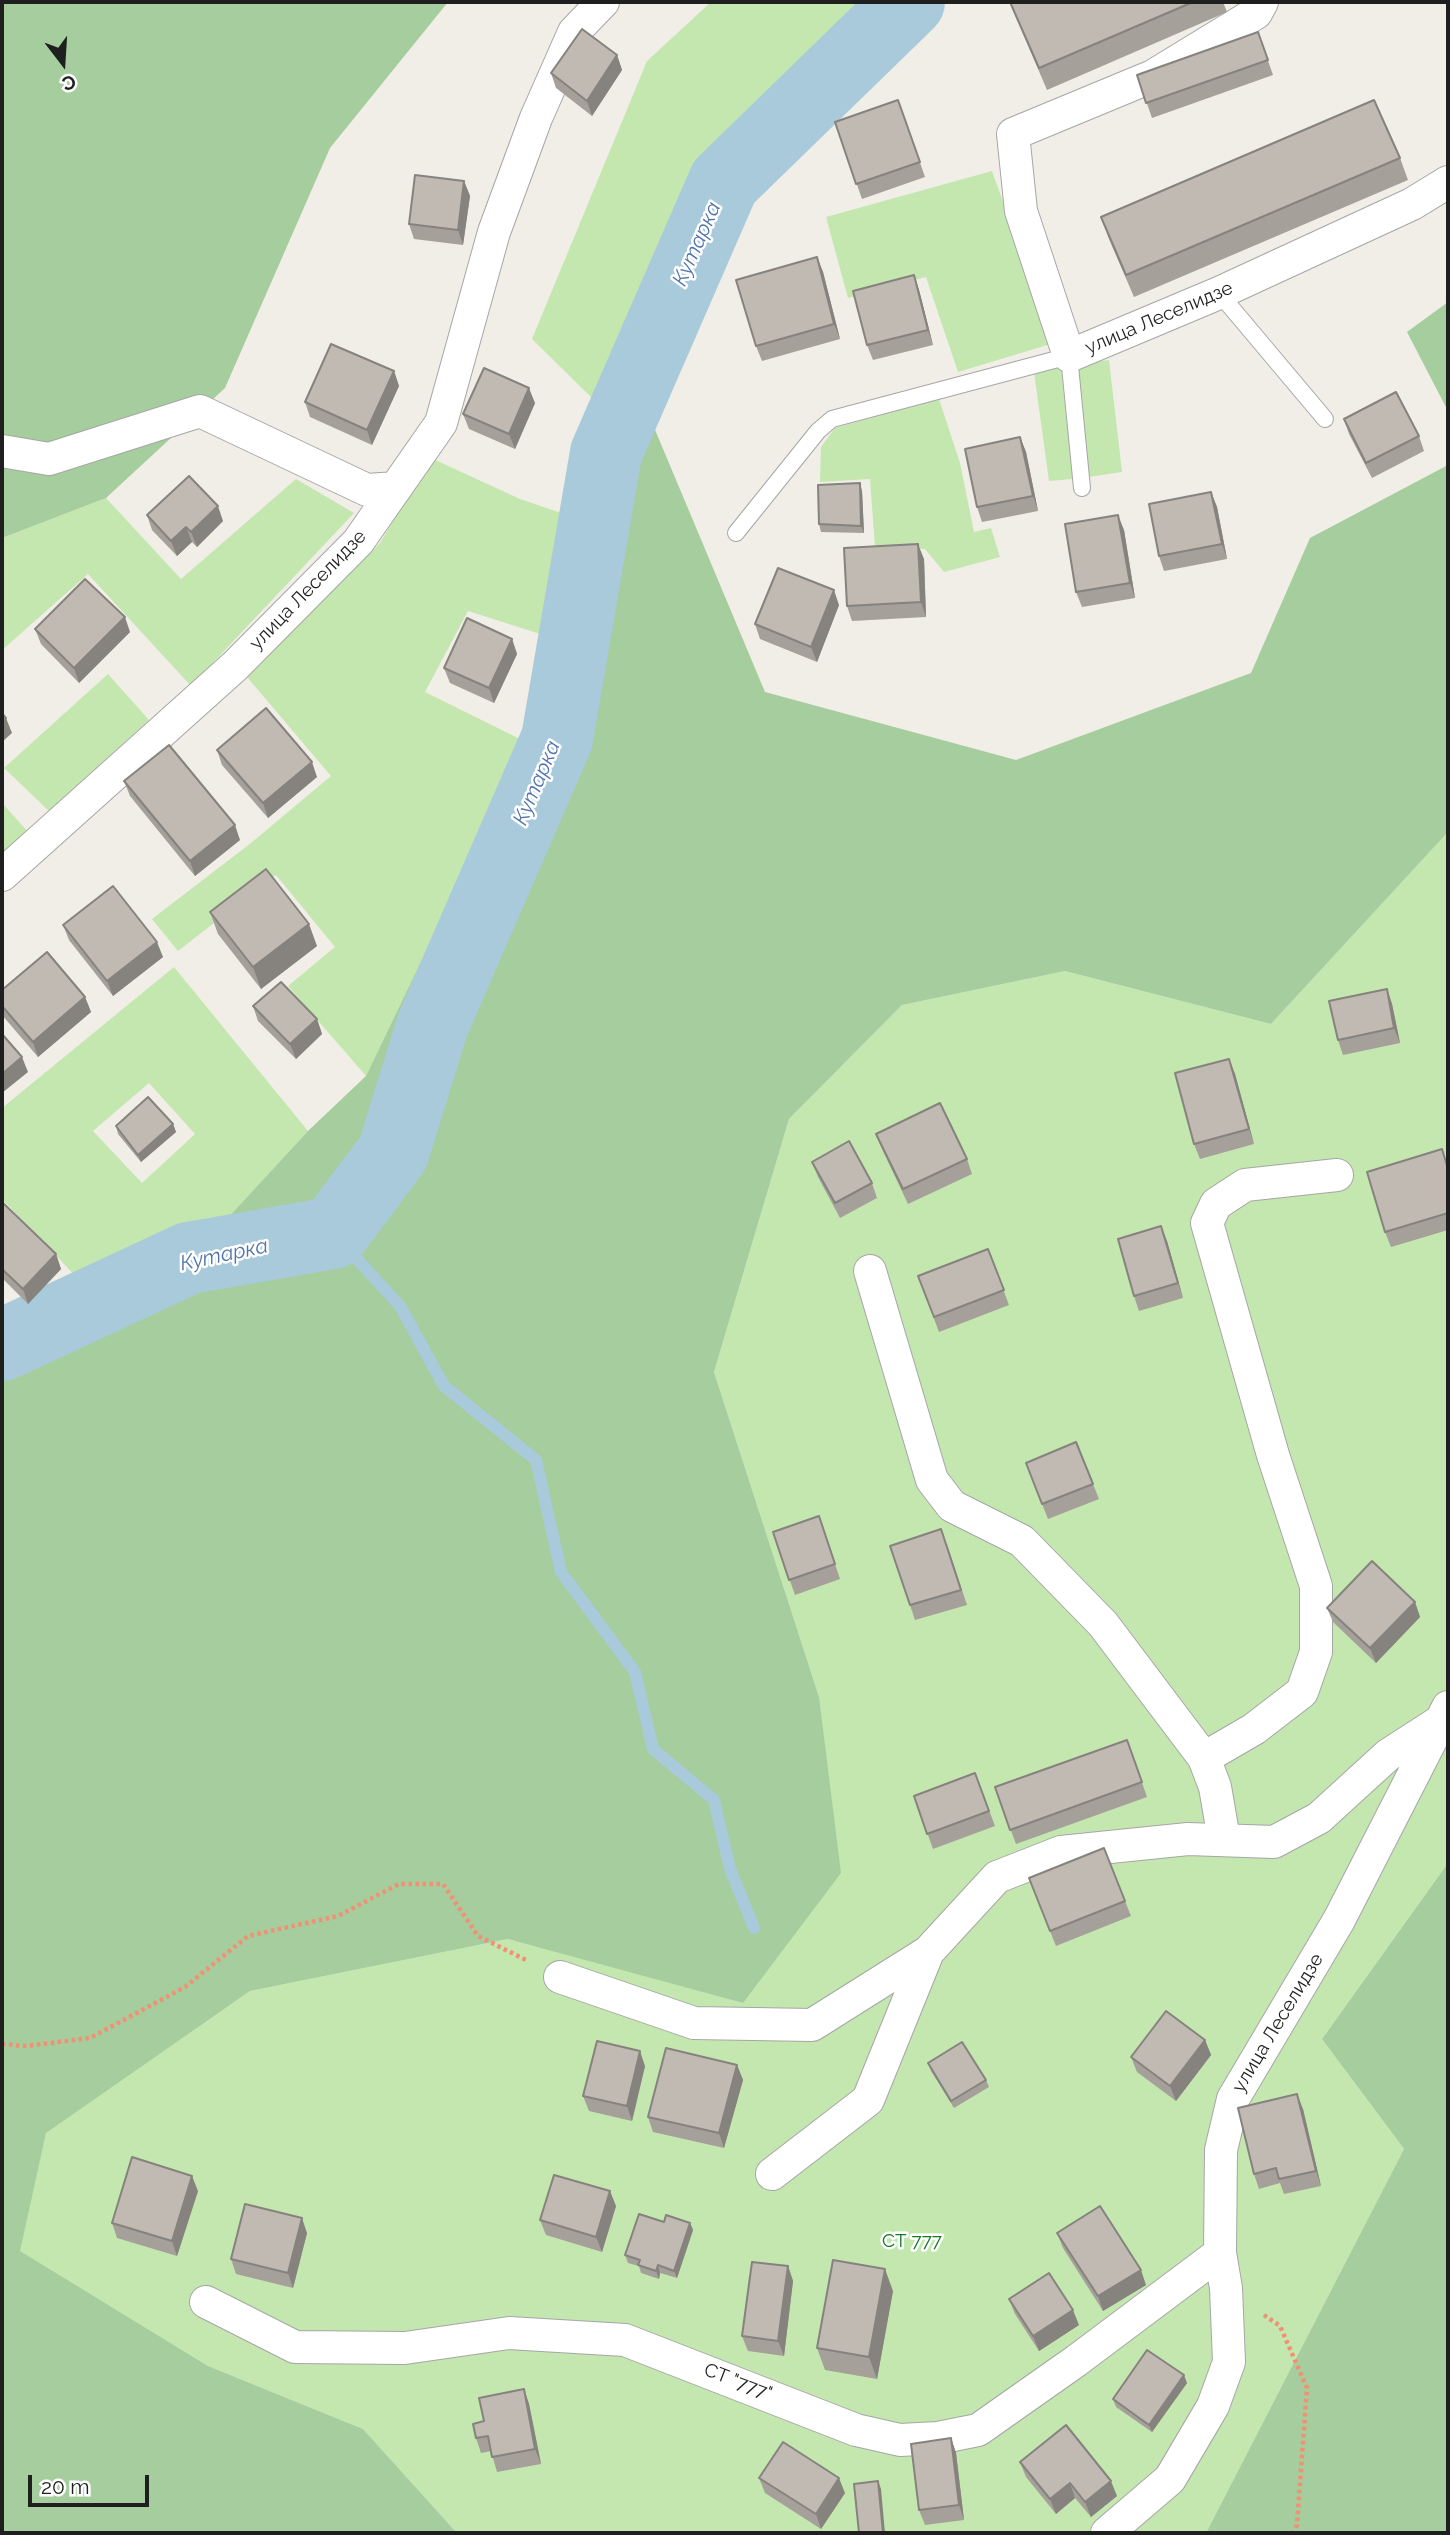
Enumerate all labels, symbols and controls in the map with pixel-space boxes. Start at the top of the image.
north arrow [28,28,98,98]
text: С [60,71,79,96]
water label: Кутарка [667,198,727,290]
street label: улица Леселидзе [1082,277,1236,359]
street label: улица Леселидзе [245,525,371,655]
water label: Кутарка [508,737,566,829]
water label: Кутарка [178,1233,270,1277]
street label: улица Леселидзе [1228,1949,1328,2097]
park label: СТ 777 [882,2230,942,2252]
street label: СТ "777" [701,2359,775,2405]
scale bar [32,2462,152,2506]
text: 20 m [41,2474,89,2499]

